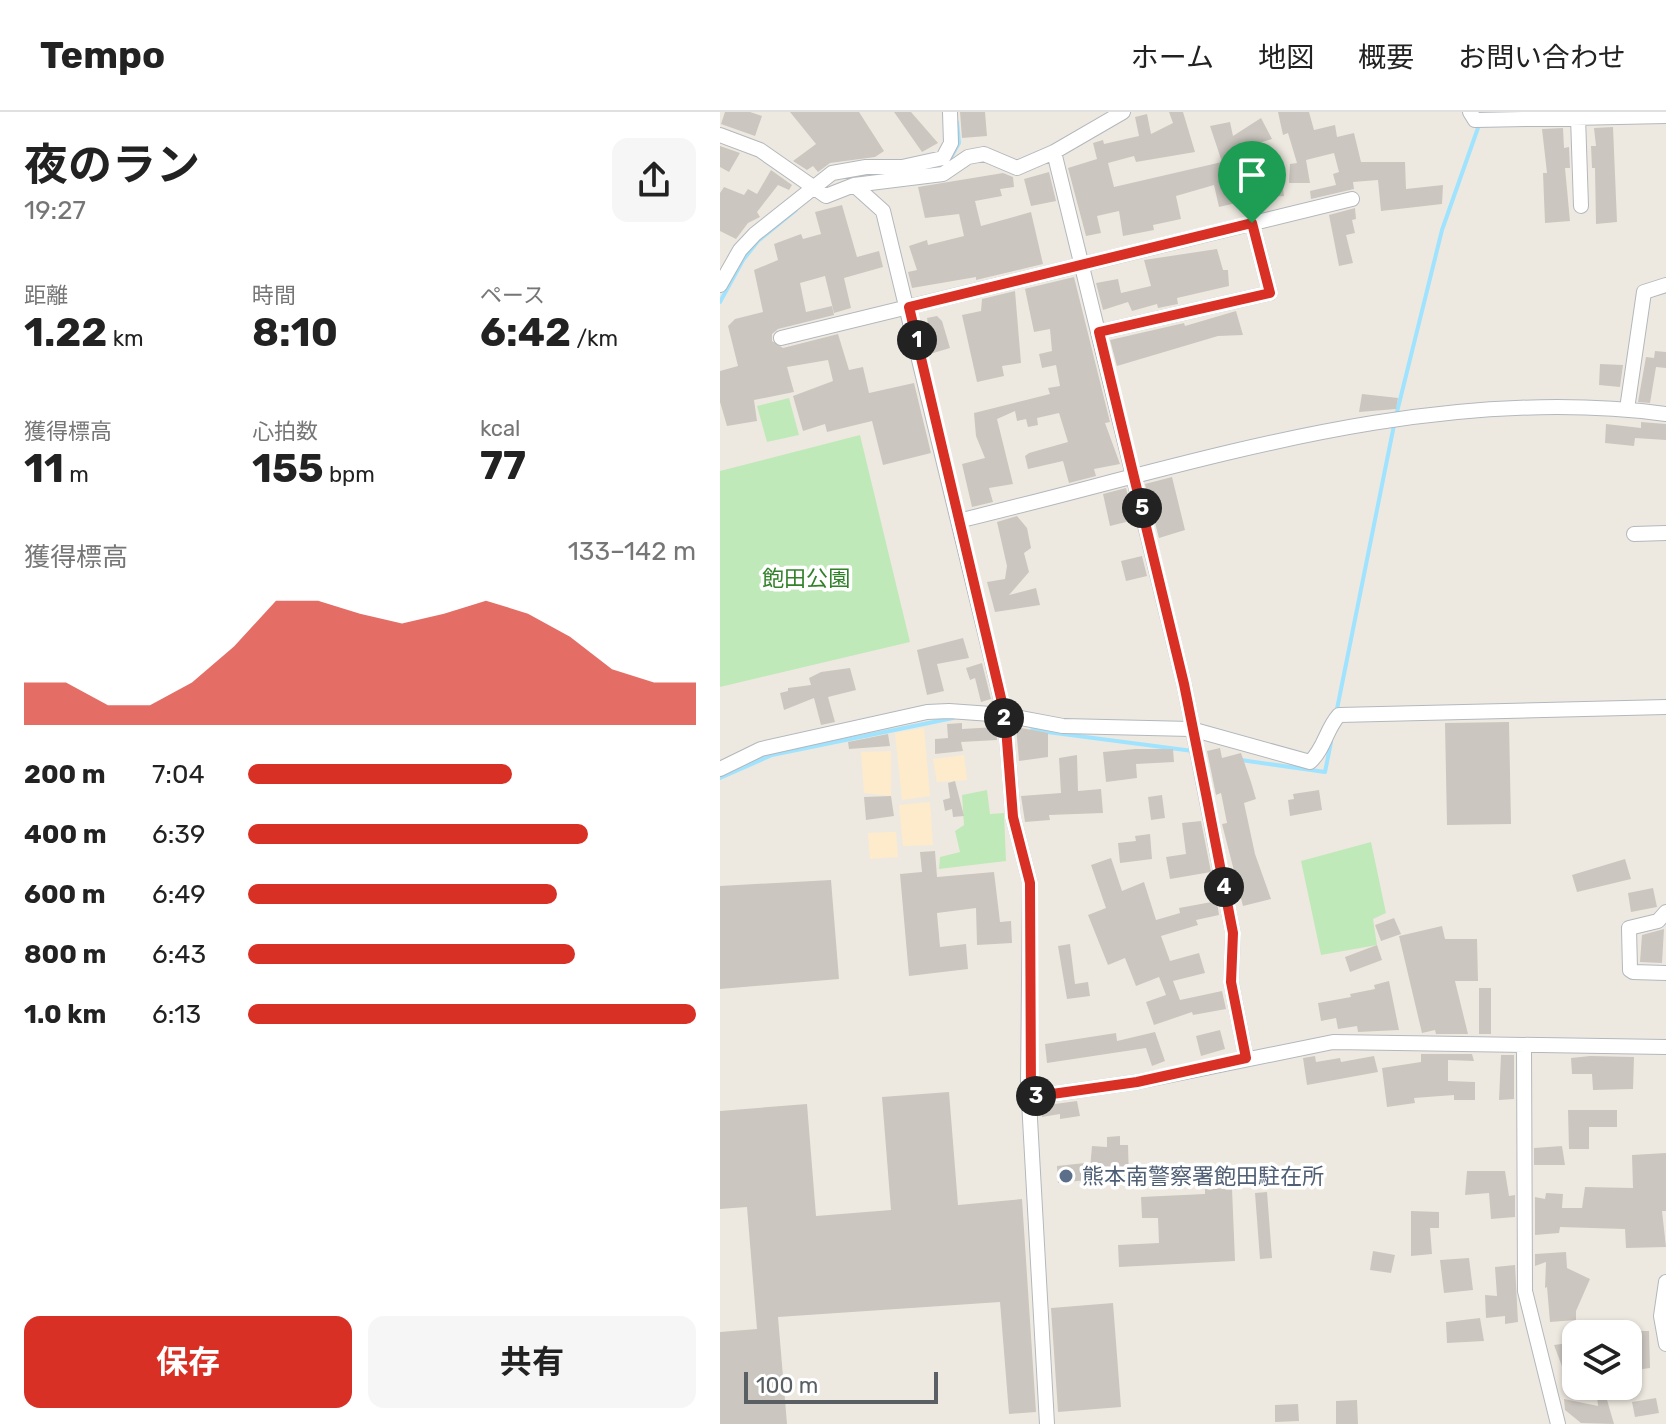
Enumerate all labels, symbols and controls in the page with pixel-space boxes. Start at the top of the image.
text: Tempo [40,32,165,78]
text: ホーム [1131,41,1214,74]
text: 地図 [1258,41,1314,74]
text: 概要 [1358,41,1414,74]
text: お問い合わせ [1458,41,1626,74]
button: share [612,138,696,222]
text: 夜のラン [24,139,200,191]
pin [1218,141,1286,223]
icon: arrive [1230,153,1274,197]
text: 19:27 [24,195,86,226]
text: 距離 [24,282,68,309]
text: 時間 [252,282,296,309]
text: ペース [480,282,545,309]
text: 1.22 [24,309,107,356]
text: 8:10 [252,309,338,356]
text: 6:42 [480,309,571,356]
pin: 1 [897,320,937,360]
text: km [107,325,144,352]
text: /km [571,325,618,352]
text: 1 [912,326,922,353]
text: kcal [480,415,520,442]
text: 獲得標高 [24,418,112,445]
text: 心拍数 [252,418,318,445]
text: 77 [480,442,526,489]
text: 11 [24,445,64,492]
text: 155 [252,445,324,492]
text: m [64,461,89,488]
text: bpm [324,461,375,488]
pin: 5 [1122,488,1162,528]
text: 5 [1135,494,1149,521]
text: 133–142 m [568,536,696,567]
text: 獲得標高 [24,542,128,573]
park label: 飽田公園 [762,565,850,592]
pin: 2 [984,698,1024,738]
text: 2 [997,704,1011,731]
text: 200 m [24,759,106,790]
text: 7:04 [152,759,205,790]
text: 400 m [24,819,106,850]
text: 6:39 [152,819,205,850]
pin: 4 [1204,867,1244,907]
text: 4 [1216,873,1232,900]
text: 600 m [24,879,106,910]
text: 6:49 [152,879,206,910]
text: 800 m [24,939,106,970]
text: 6:43 [152,939,206,970]
text: 1.0 km [24,999,106,1030]
text: 6:13 [152,999,201,1030]
pin: 3 [1016,1076,1056,1116]
text: 3 [1029,1082,1043,1109]
place label: 熊本南警察署飽田駐在所 [1082,1163,1324,1190]
marker: 熊本南警察署飽田駐在所 [1057,1167,1075,1185]
button: 保存 [24,1316,352,1408]
button: 共有 [368,1316,696,1408]
map controls [1562,1320,1642,1400]
button: layers [1562,1320,1642,1400]
scale bar [744,1368,938,1404]
text: 100 m [756,1372,818,1399]

